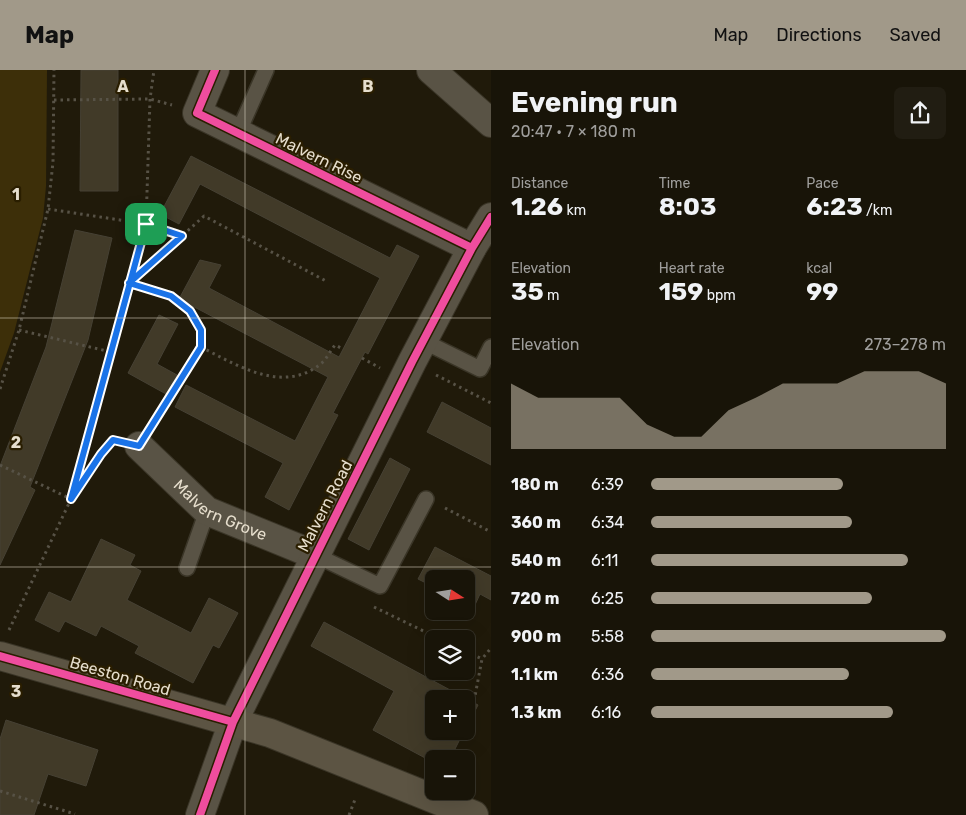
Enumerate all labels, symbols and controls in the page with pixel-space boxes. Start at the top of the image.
text: Map [25,21,74,49]
text: Map [713,24,748,46]
text: Directions [776,24,862,46]
text: Saved [890,24,941,46]
text: A [117,77,129,96]
text: B [362,77,374,96]
text: Evening run [511,86,678,119]
button: share [894,87,946,139]
text: 20:47 · 7 × 180 m [511,122,636,141]
street label: Malvern Rise [273,129,365,187]
text: Distance [511,175,568,192]
text: Time [659,175,690,192]
text: Pace [806,175,838,192]
text: 1 [12,185,20,204]
text: 1.26 [511,192,563,221]
text: 8:03 [659,192,716,221]
text: 6:23 [806,192,863,221]
text: km [563,202,586,219]
text: /km [863,202,893,219]
pin [125,203,167,245]
icon: arrive [132,210,160,238]
text: Elevation [511,260,571,277]
text: Heart rate [659,260,725,277]
text: kcal [806,260,832,277]
text: 35 [511,277,544,306]
text: 159 [659,277,703,306]
text: 99 [806,277,838,306]
text: m [544,287,560,304]
text: bpm [703,287,736,304]
text: Elevation [511,335,580,354]
text: 273–278 m [864,335,946,354]
text: 2 [11,433,21,452]
street label: Malvern Road [294,457,356,555]
street label: Malvern Grove [170,475,270,544]
text: 180 m [511,475,559,494]
text: 6:39 [591,475,624,494]
text: 360 m [511,513,561,532]
text: 6:34 [591,513,624,532]
text: 540 m [511,551,561,570]
text: 6:11 [591,551,618,570]
north arrow [425,570,475,620]
map controls [425,570,475,800]
text: 720 m [511,589,560,608]
text: 6:25 [591,589,624,608]
text: 900 m [511,627,561,646]
text: 5:58 [591,627,624,646]
button: layers [425,630,475,680]
street label: Beeston Road [68,653,172,699]
text: 1.1 km [511,665,558,684]
text: 6:36 [591,665,624,684]
text: 3 [11,682,21,701]
button: + [425,690,475,740]
text: 1.3 km [511,703,561,722]
text: 6:16 [591,703,621,722]
button: − [425,750,475,800]

